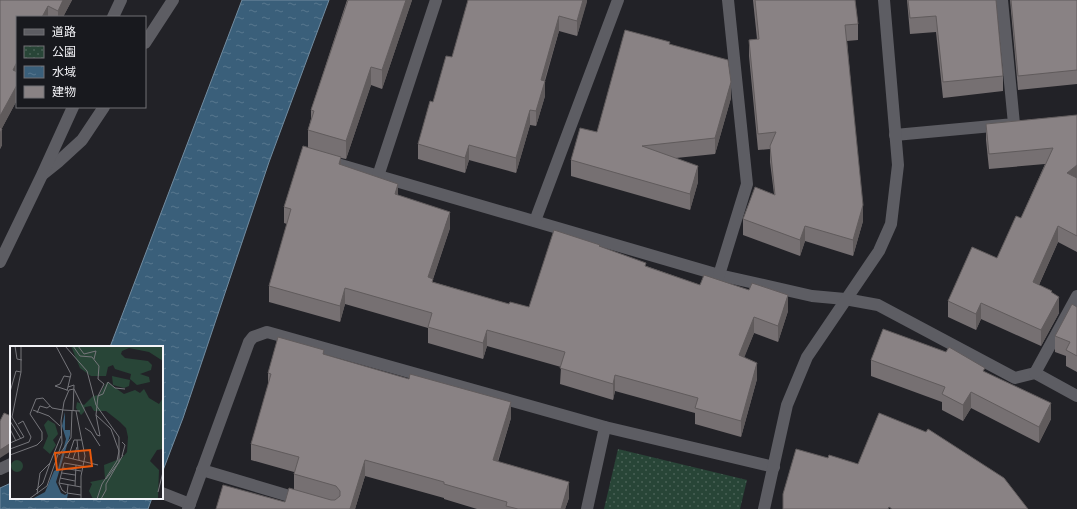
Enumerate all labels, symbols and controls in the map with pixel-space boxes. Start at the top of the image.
legend [16,16,146,108]
text: 道路 [52,25,76,39]
text: 公園 [52,45,76,59]
text: 水域 [52,65,76,79]
text: 建物 [52,85,76,99]
inset map [10,346,163,499]

